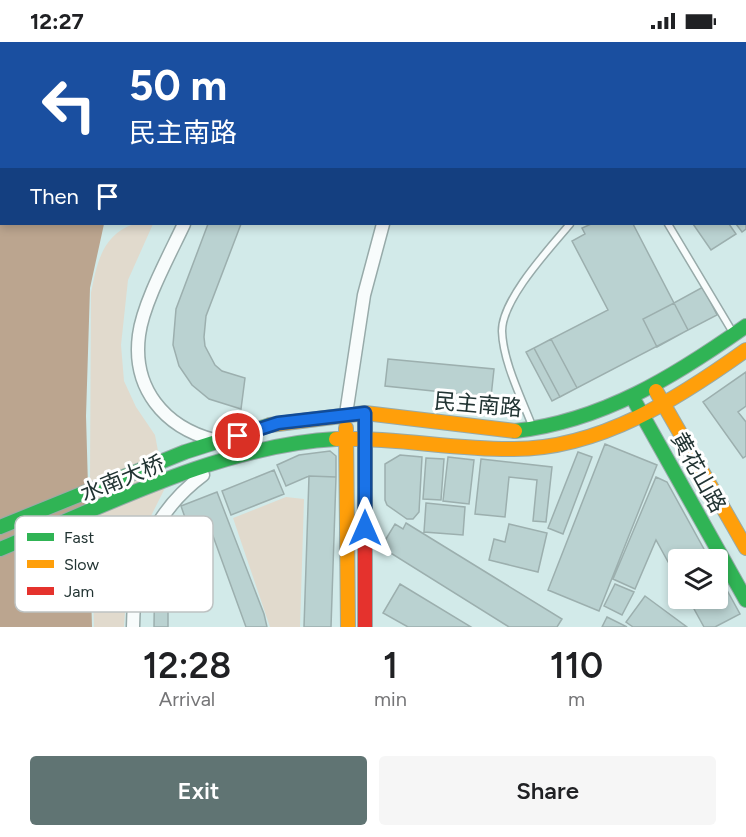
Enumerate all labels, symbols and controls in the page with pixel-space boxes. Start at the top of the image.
text: 12:27 [30,8,84,35]
text: 50 m [129,60,227,111]
icon: left [30,66,108,144]
text: 民主南路 [129,116,237,149]
icon: arrive [91,180,124,213]
text: Then [30,183,79,210]
street label: 民主南路 [433,387,523,422]
pin [212,410,263,461]
icon: arrive [221,419,254,452]
street label: 黄花山路 [665,427,732,517]
street label: 水南大桥 [76,449,168,507]
position arrow [333,496,397,560]
legend [15,516,213,612]
text: Fast [64,528,94,547]
map controls [668,549,728,609]
button: layers [668,549,728,609]
text: Slow [64,555,99,574]
text: Jam [64,582,94,601]
text: 12:28 [143,644,231,687]
text: 1 [383,644,398,687]
text: 110 [550,644,603,687]
text: Arrival [159,687,215,711]
text: min [374,687,407,711]
text: m [568,687,585,711]
button: Exit [30,756,367,825]
button: Share [379,756,716,825]

